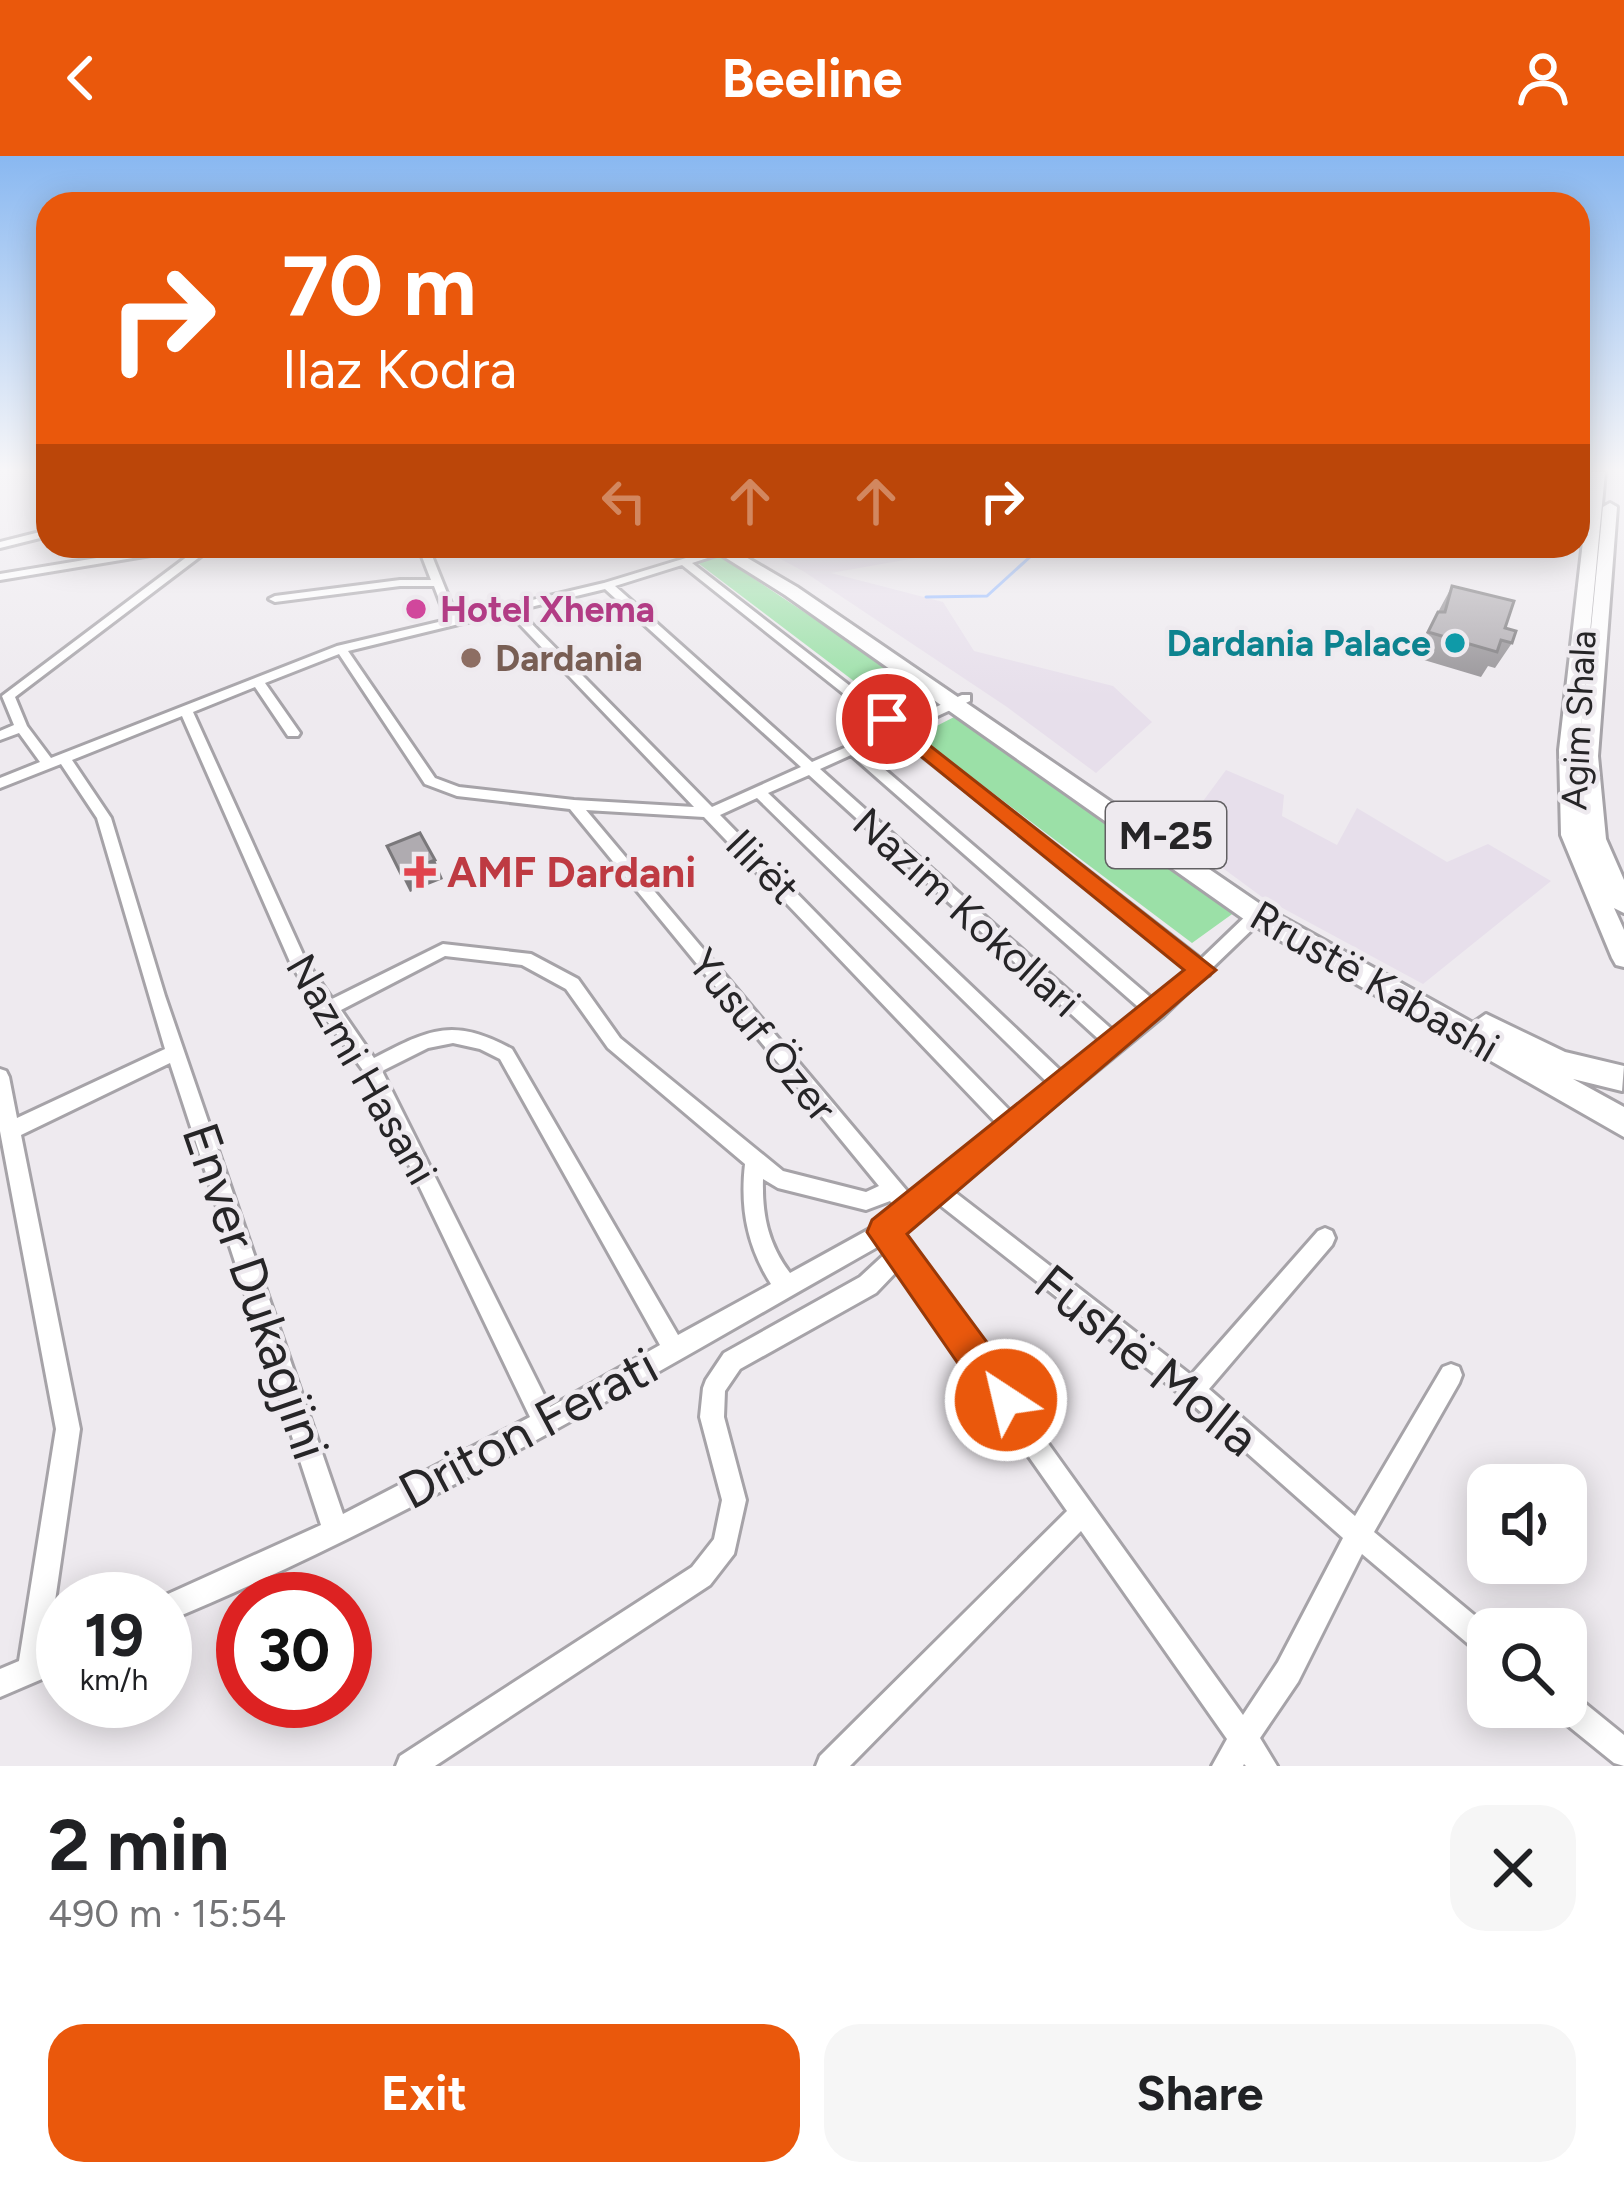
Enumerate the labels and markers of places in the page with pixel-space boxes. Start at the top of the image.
place label: Hotel Xhema [440,588,655,631]
marker: Hotel Xhema [403,596,429,622]
place label: Dardania Palace [1167,622,1431,665]
marker: Dardania Palace [1442,630,1468,656]
place label: Dardania [495,637,643,680]
marker: Dardania [458,645,484,671]
pin [836,668,938,770]
place label: AMF Dardani [447,847,696,898]
marker: AMF Dardani [404,856,436,888]

